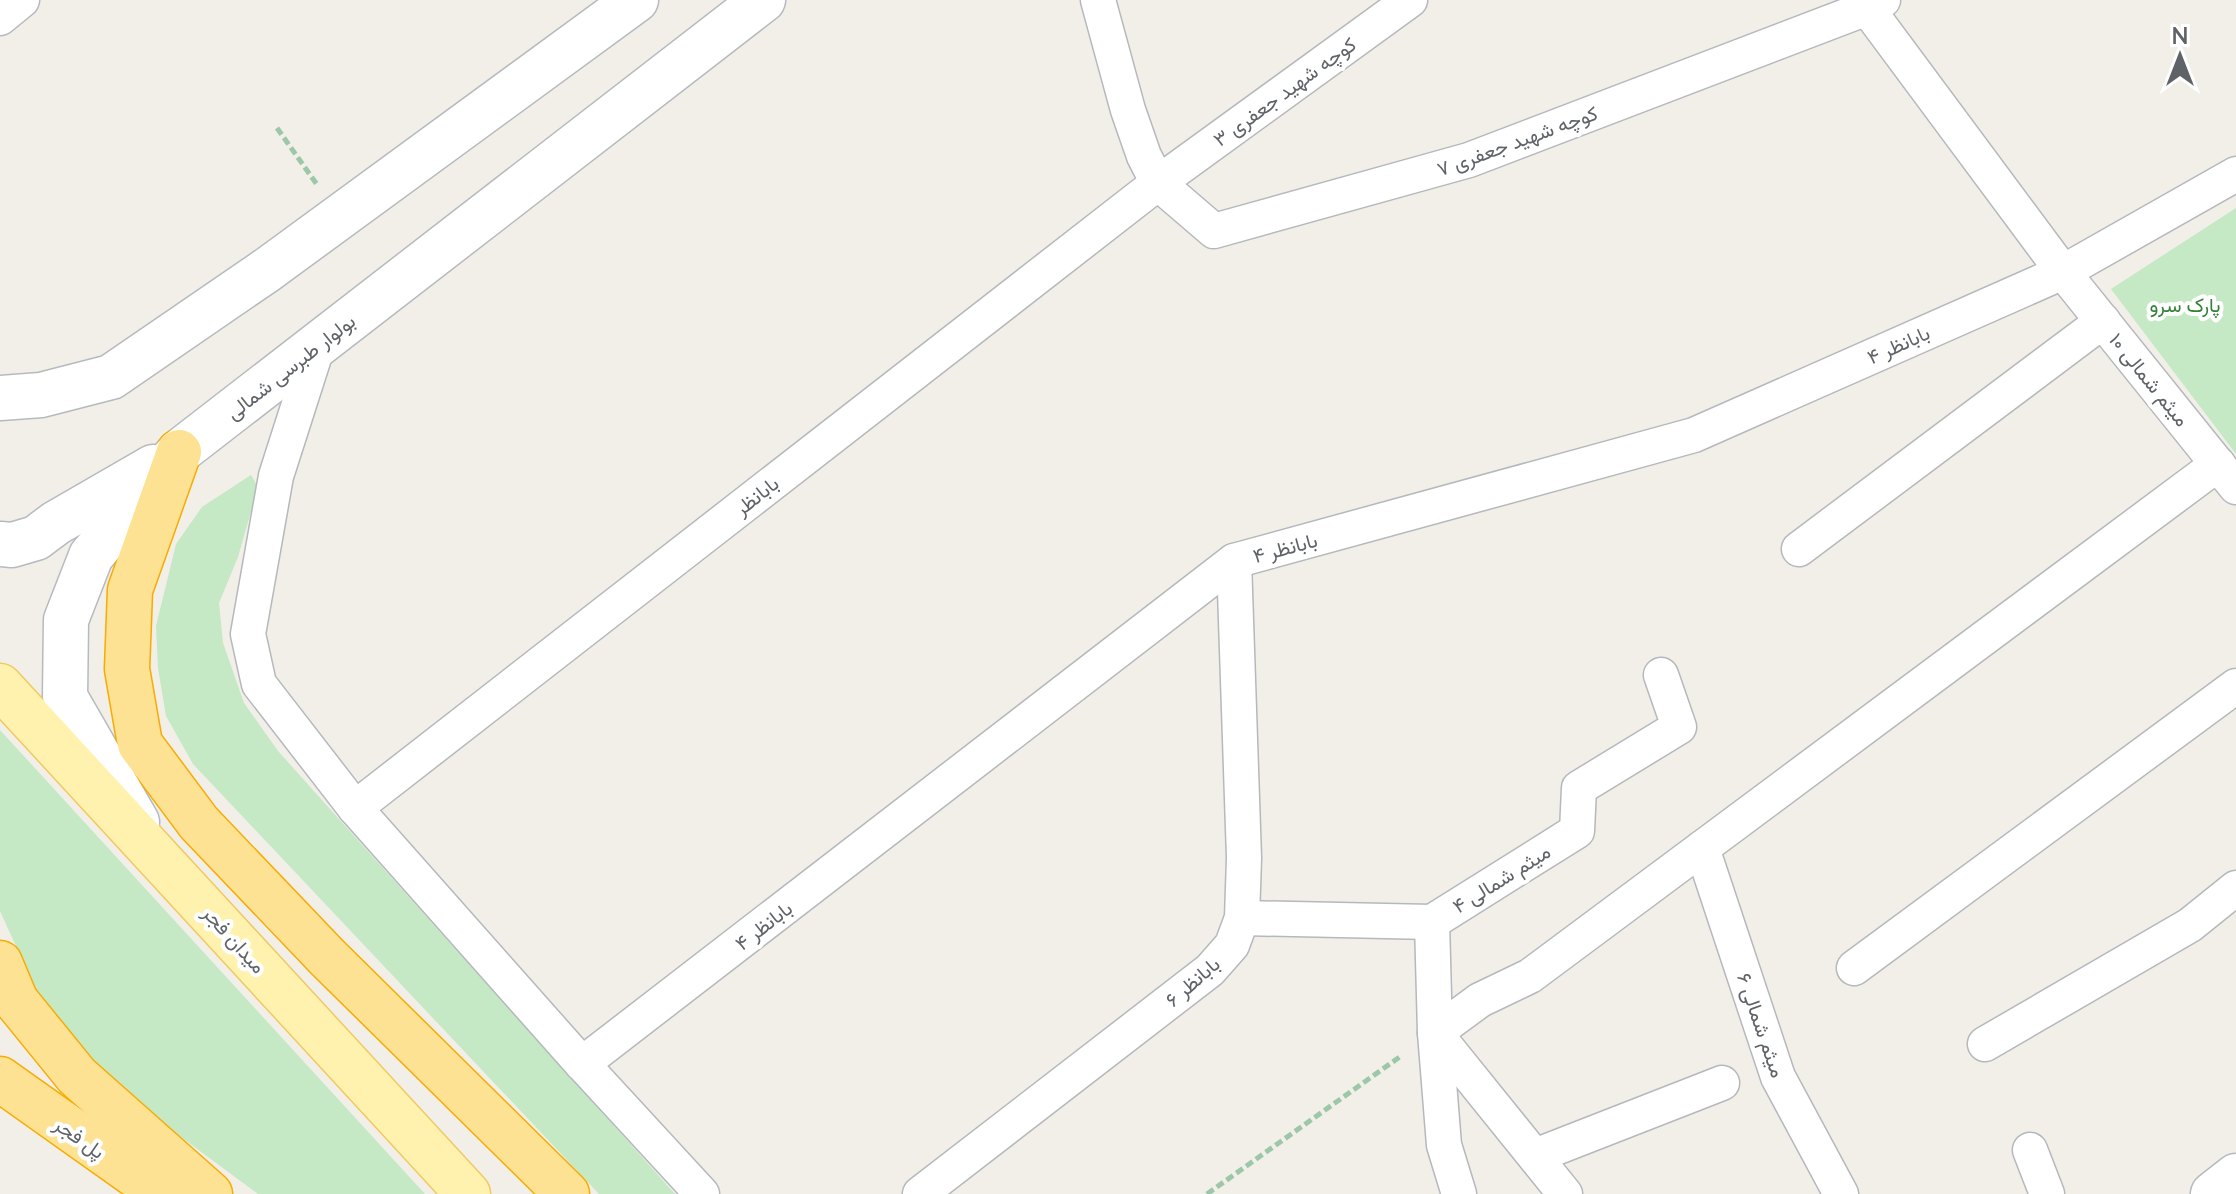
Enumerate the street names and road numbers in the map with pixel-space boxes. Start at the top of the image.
street label: کوچه شهید جعفری ۳ [1208,31,1362,153]
street label: کوچه شهید جعفری ۷ [1434,100,1602,183]
street label: بولوار طبرسی شمالی [221,308,361,425]
street label: بابانظر ۴ [1863,320,1934,370]
street label: میثم شمالی ۱۰ [2103,327,2195,432]
street label: بابانظر [728,470,784,522]
street label: بابانظر ۴ [1250,527,1320,569]
street label: میثم شمالی ۴ [1448,839,1555,919]
street label: بابانظر ۴ [730,895,798,956]
street label: میدان فجر [196,900,271,979]
street label: بابانظر ۶ [1160,951,1225,1013]
street label: میثم شمالی ۶ [1731,970,1791,1081]
street label: پل فجر [48,1111,110,1165]

